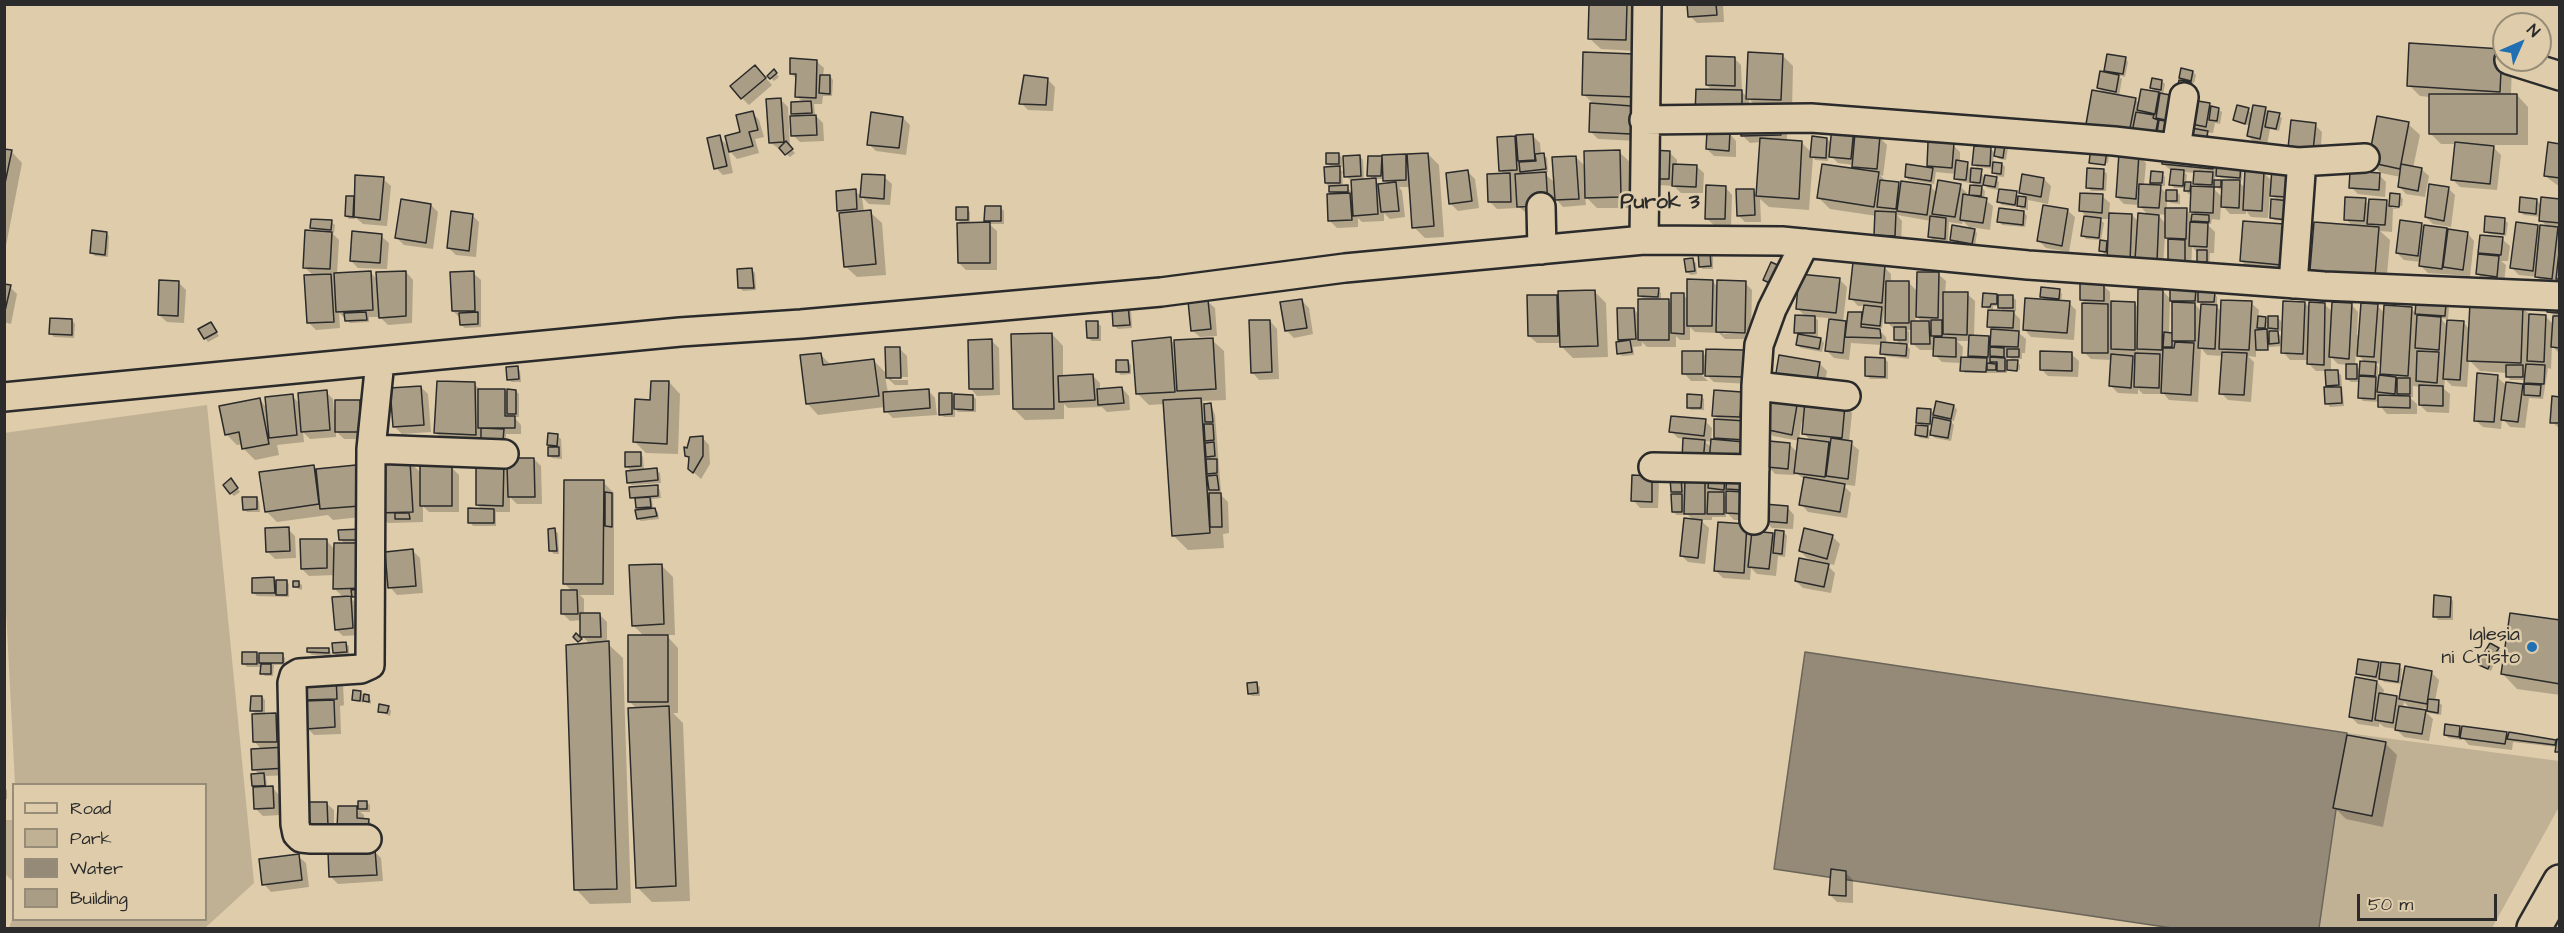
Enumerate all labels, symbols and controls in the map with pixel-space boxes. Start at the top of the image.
north arrow [2492,12,2552,72]
text: N [2522,19,2545,42]
district label: Purok 3 [1620,191,1700,217]
place label: Iglesia ni Cristo [2441,624,2520,671]
marker: Iglesia ni Cristo [2525,640,2539,654]
legend [12,783,207,921]
text: Road [70,796,111,821]
text: Park [70,826,112,851]
text: Water [70,856,123,881]
scale bar [2360,882,2500,920]
text: Building [70,886,128,911]
text: 50 m [2368,892,2413,917]

